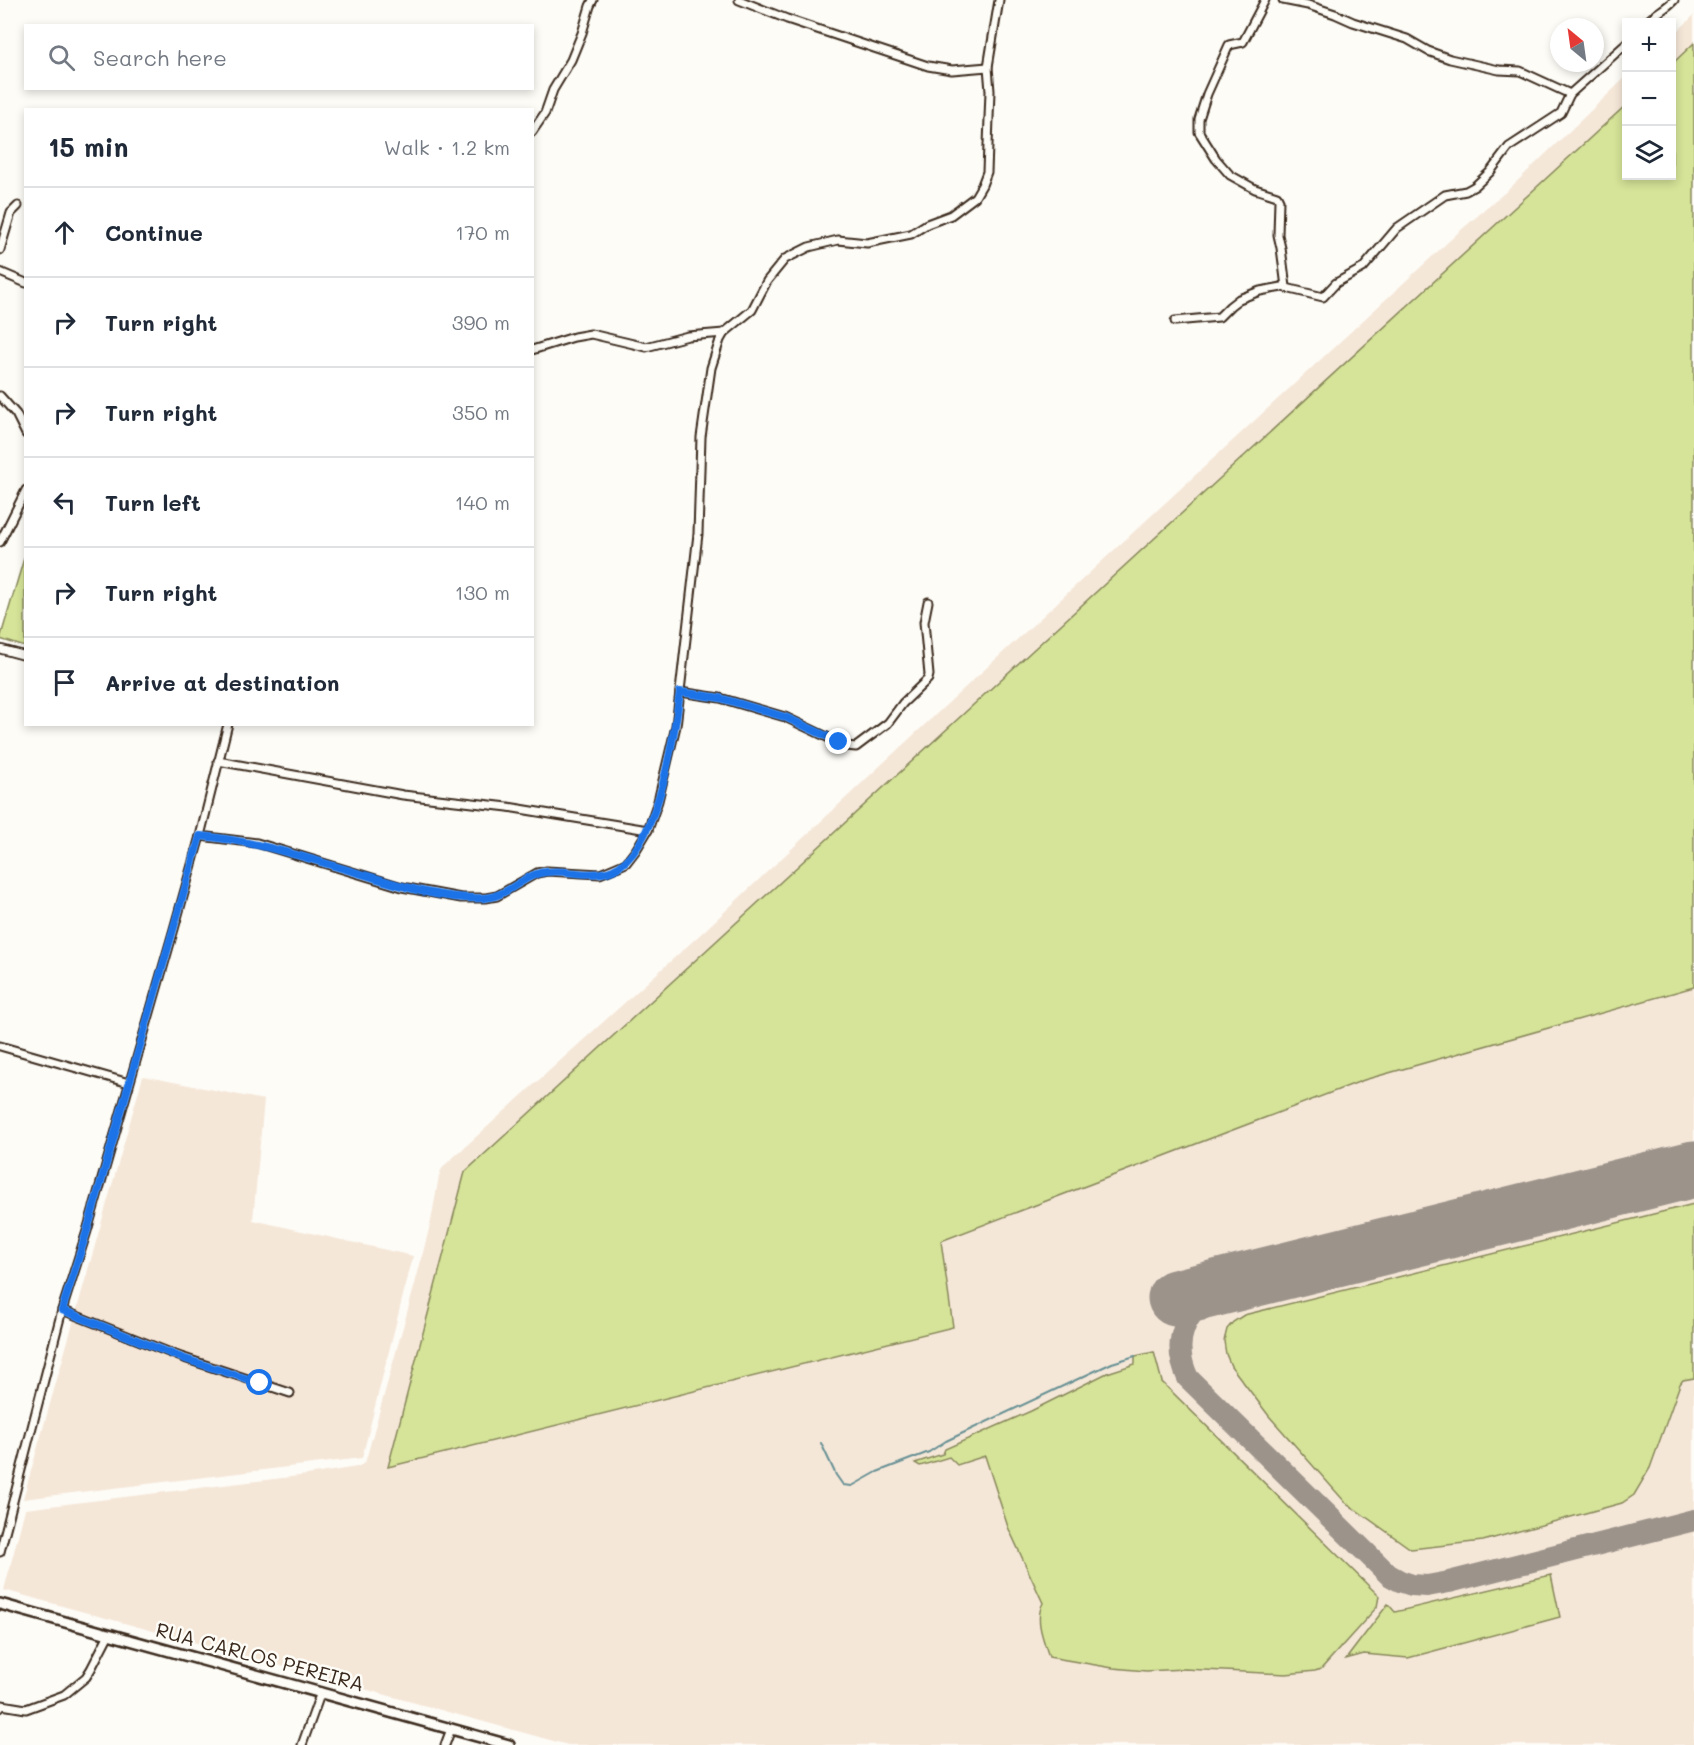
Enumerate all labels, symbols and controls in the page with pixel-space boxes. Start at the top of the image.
north arrow [1550,18,1604,72]
map controls [1622,18,1676,180]
button: + [1622,18,1676,72]
search box [24,24,534,90]
icon: search [45,41,78,74]
text: Search here [93,43,227,72]
button: − [1622,72,1676,126]
button: layers [1622,126,1676,180]
text: 15 min [48,130,128,164]
text: Walk · 1.2 km [384,134,510,160]
icon: ahead [48,216,81,249]
text: Continue [105,218,203,247]
text: 170 m [455,219,510,245]
icon: right [48,306,81,339]
text: Turn right [105,308,217,337]
text: 390 m [452,309,510,335]
icon: right [48,396,81,429]
text: Turn right [105,398,217,427]
text: 350 m [452,399,510,425]
icon: left [48,486,81,519]
text: Turn left [105,488,201,517]
text: 140 m [455,489,510,515]
icon: right [48,576,81,609]
text: Turn right [105,578,217,607]
text: 130 m [455,579,510,605]
icon: arrive [48,666,81,699]
text: Arrive at destination [105,668,340,697]
route end [825,728,851,754]
route start [246,1369,272,1395]
street label: RUA CARLOS PEREIRA [153,1616,367,1696]

